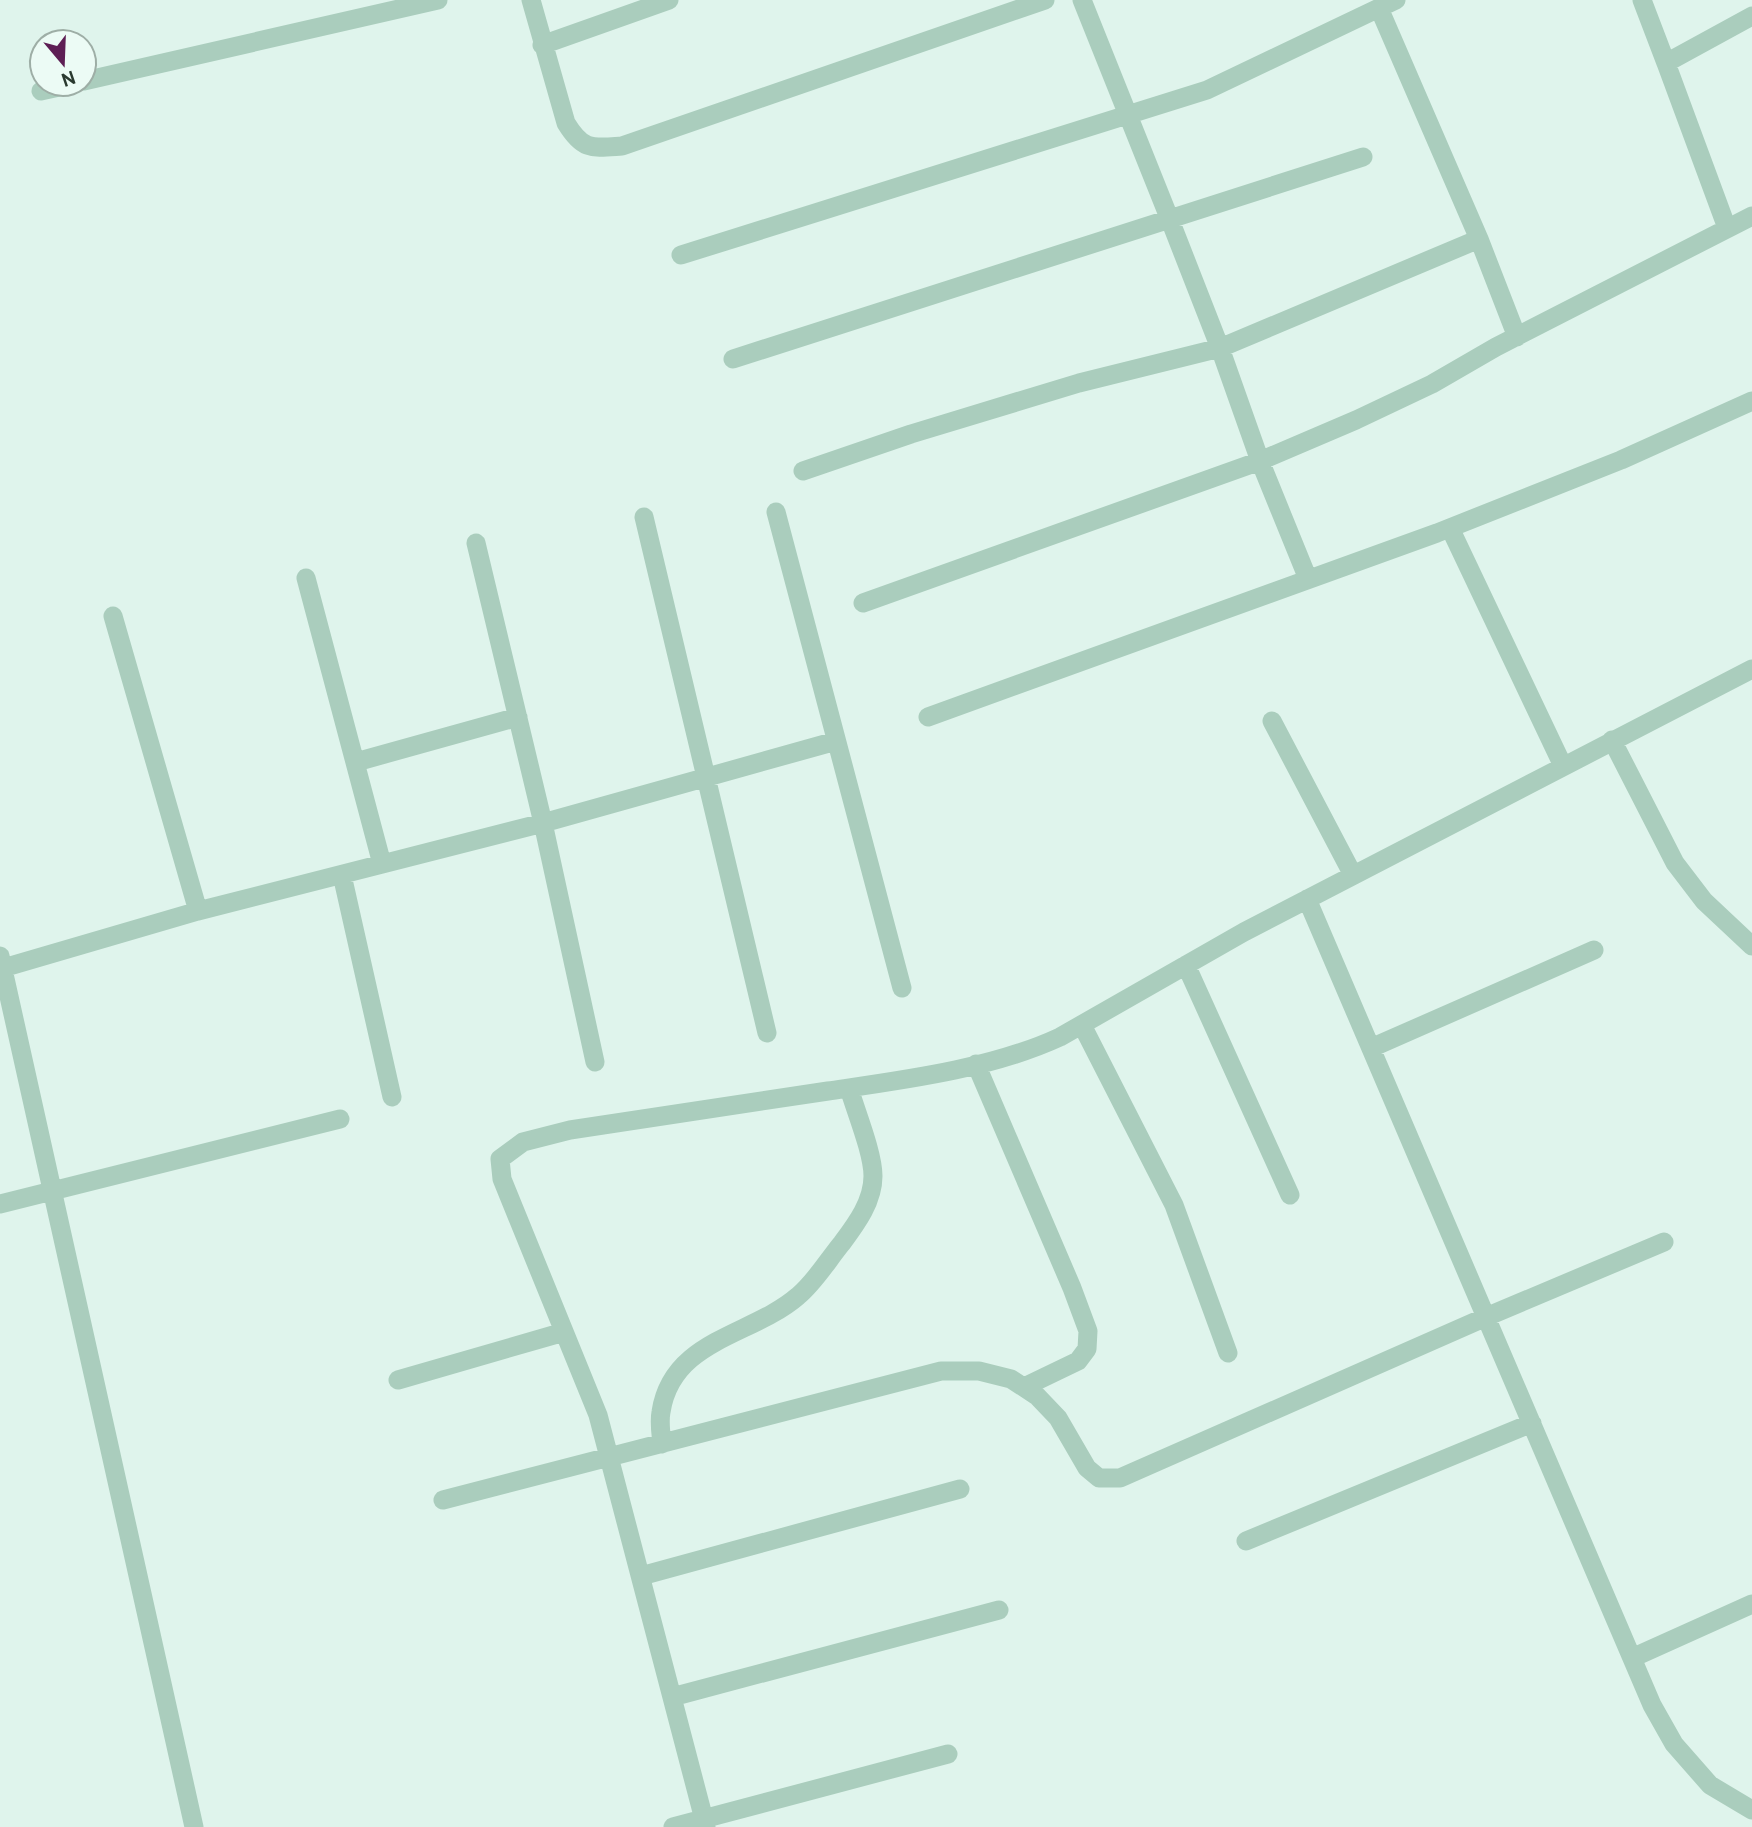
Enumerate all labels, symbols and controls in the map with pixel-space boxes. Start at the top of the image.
north arrow [28,28,98,98]
text: N [58,64,78,91]

